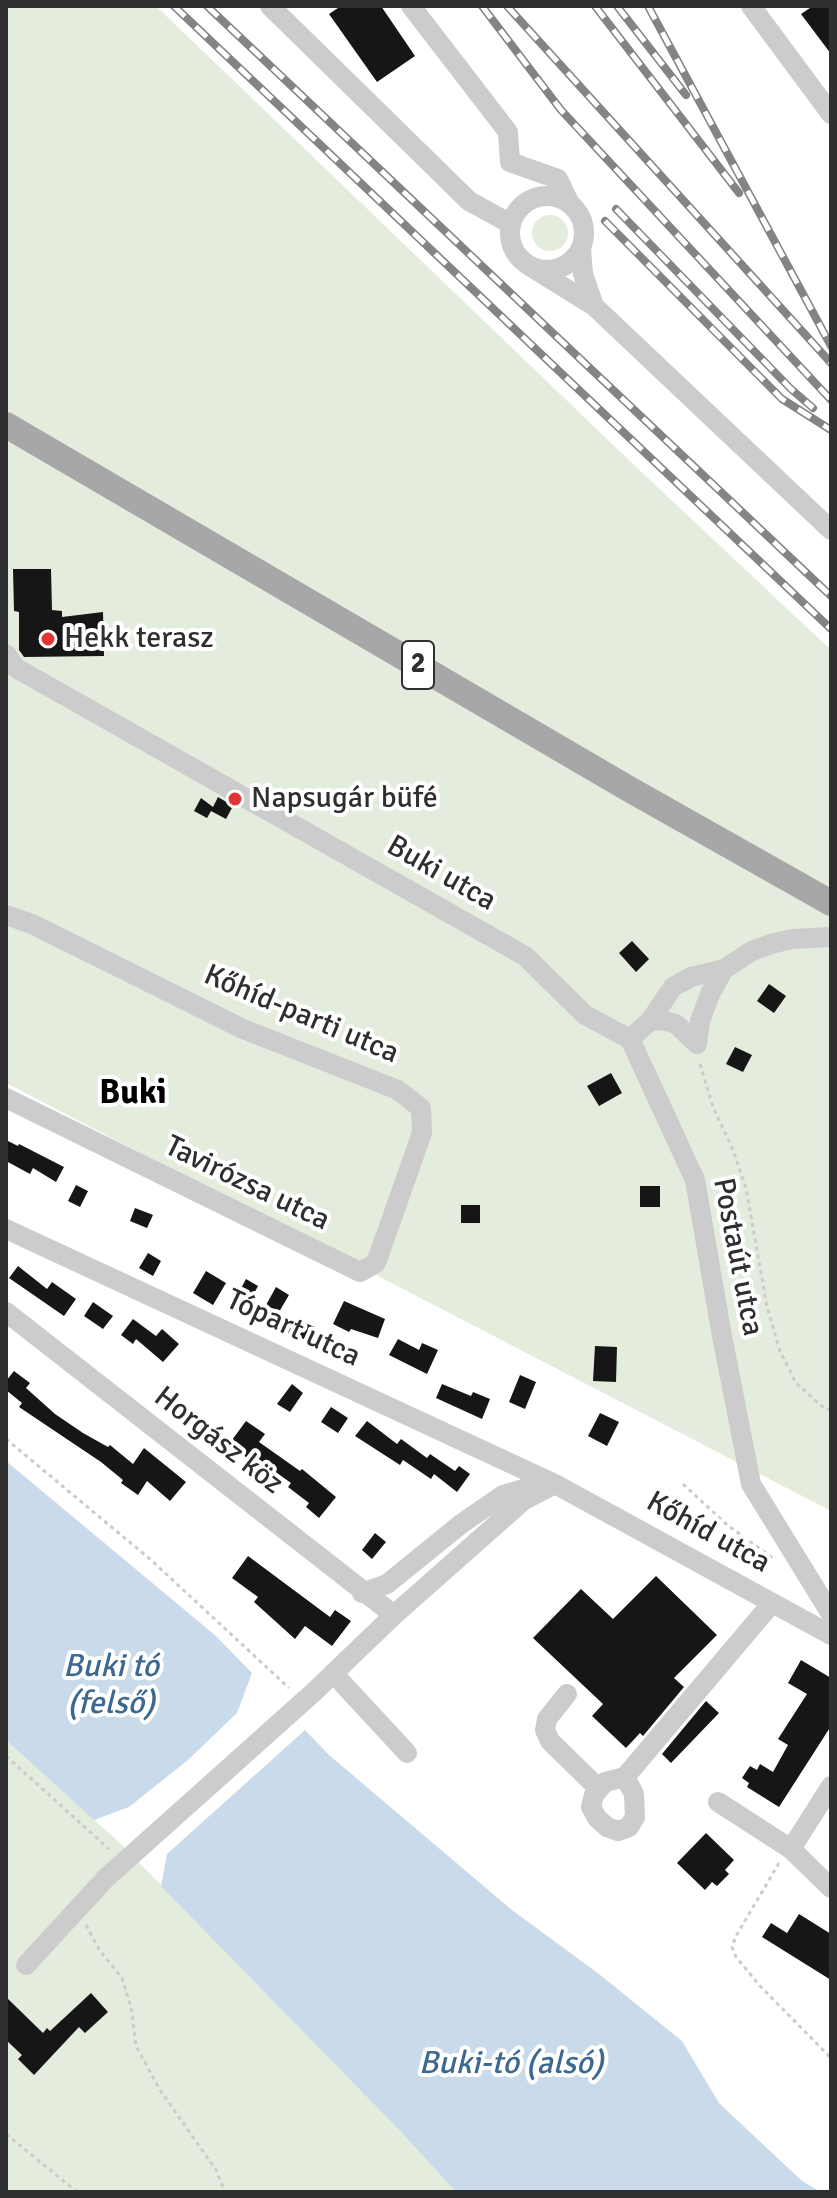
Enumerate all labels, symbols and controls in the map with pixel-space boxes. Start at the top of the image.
place label: Hekk terasz [64,621,214,657]
marker: Hekk terasz [39,630,57,648]
road number: 2 [402,641,434,689]
place label: Napsugár büfé [251,781,438,817]
marker: Napsugár büfé [226,790,244,808]
street label: Buki utca [380,828,502,920]
street label: Kőhíd-parti utca [198,958,404,1072]
district label: Buki [99,1074,167,1114]
street label: Tavirózsa utca [159,1129,335,1239]
street label: Postaút utca [704,1175,770,1339]
street label: Tópart utca [220,1282,366,1376]
street label: Horgász köz [146,1379,290,1503]
street label: Kőhíd utca [640,1484,776,1582]
water label: Buki tó (felső) [63,1649,159,1724]
water label: Buki-tó (alsó) [419,2046,603,2084]

